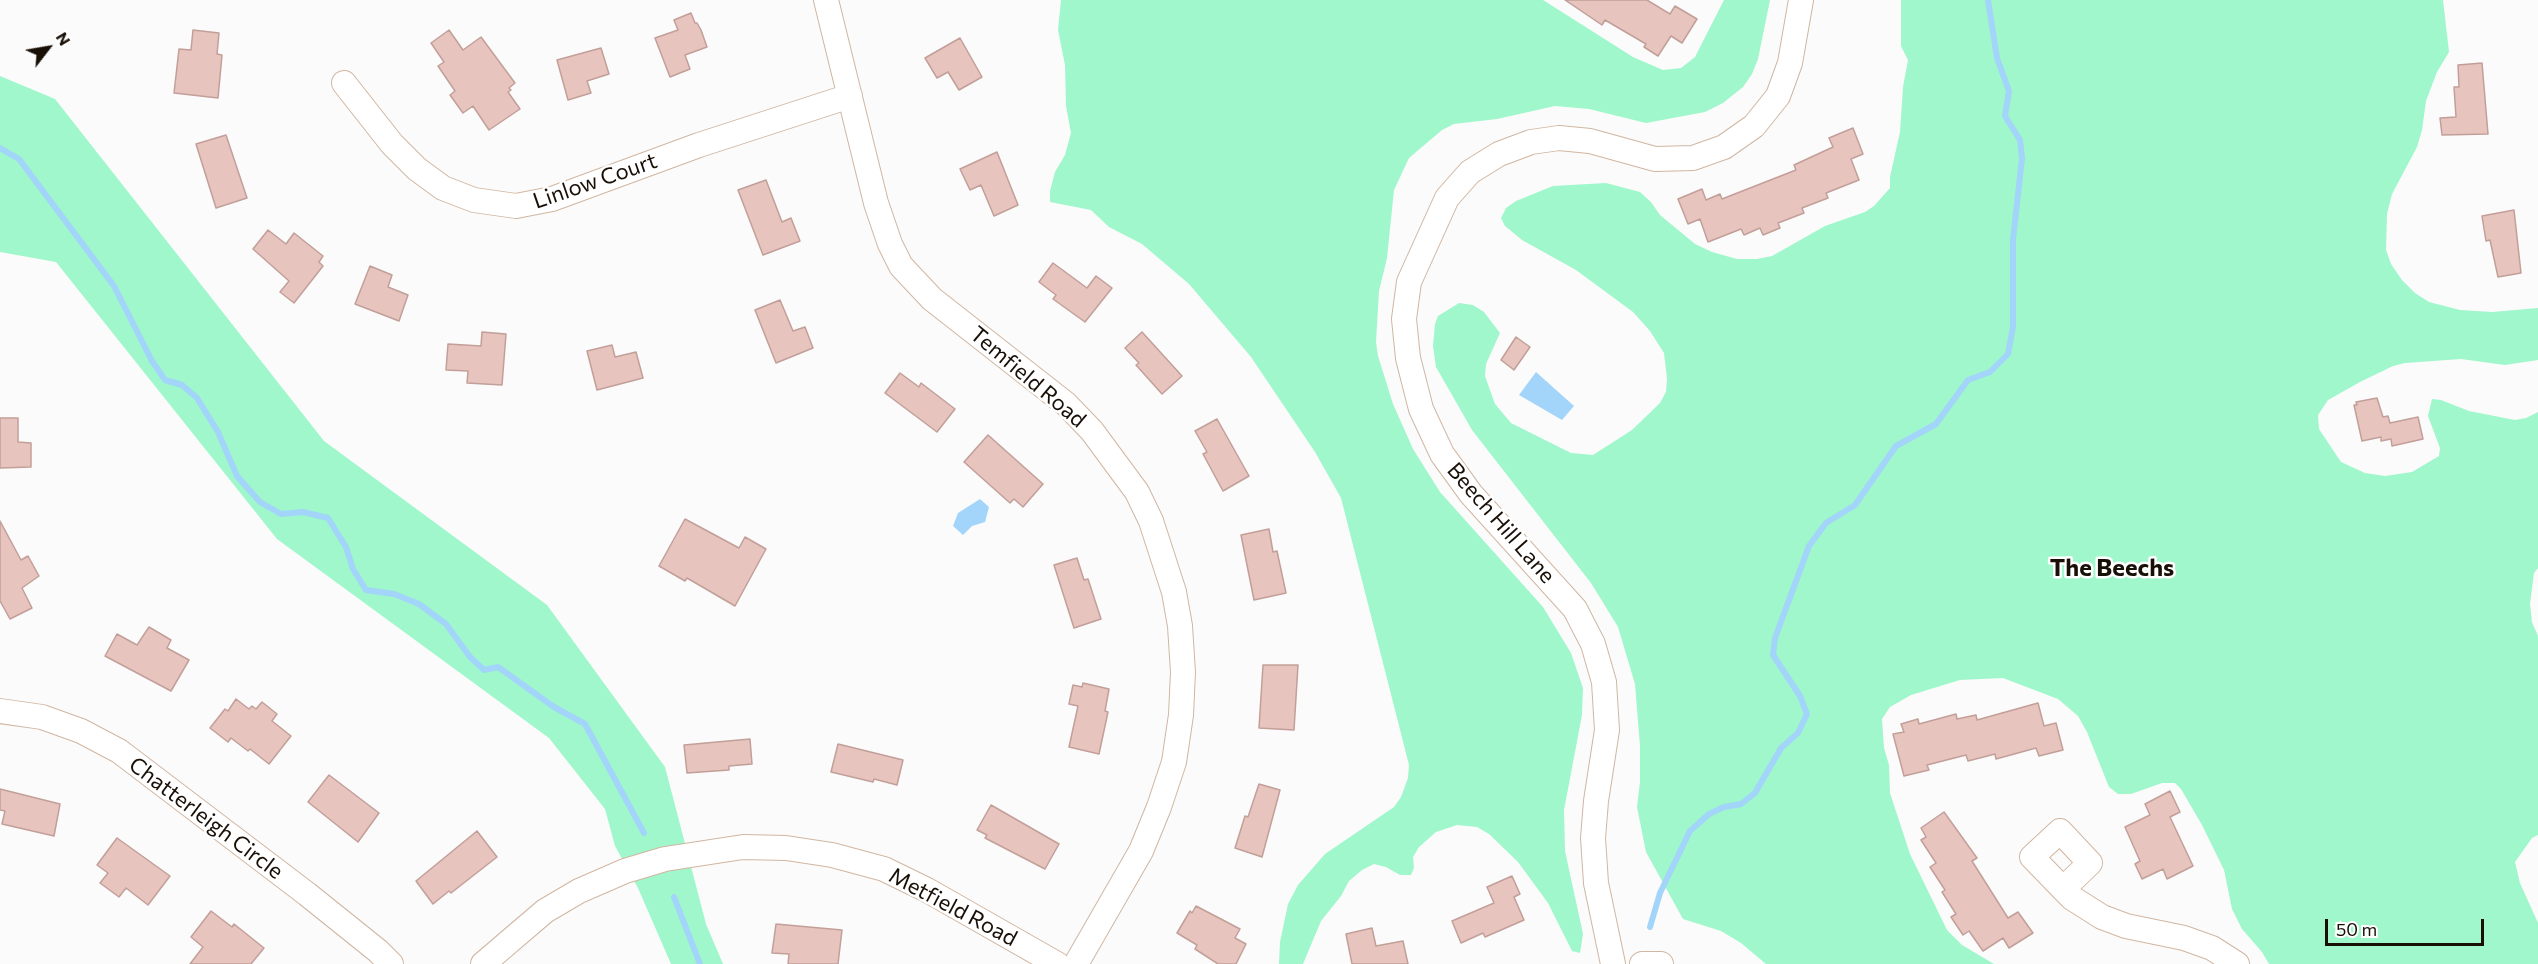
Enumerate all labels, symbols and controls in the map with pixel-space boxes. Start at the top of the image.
north arrow [18,18,78,78]
text: N [53,28,75,49]
street label: Linlow Court [530,147,660,215]
street label: Temfield Road [965,321,1091,433]
street label: Beech Hill Lane [1442,457,1560,589]
district label: The Beechs [2050,554,2174,582]
street label: Chatterleigh Circle [124,751,288,885]
street label: Metfield Road [884,862,1022,952]
scale bar [2328,907,2487,945]
text: 50 m [2336,918,2377,940]

